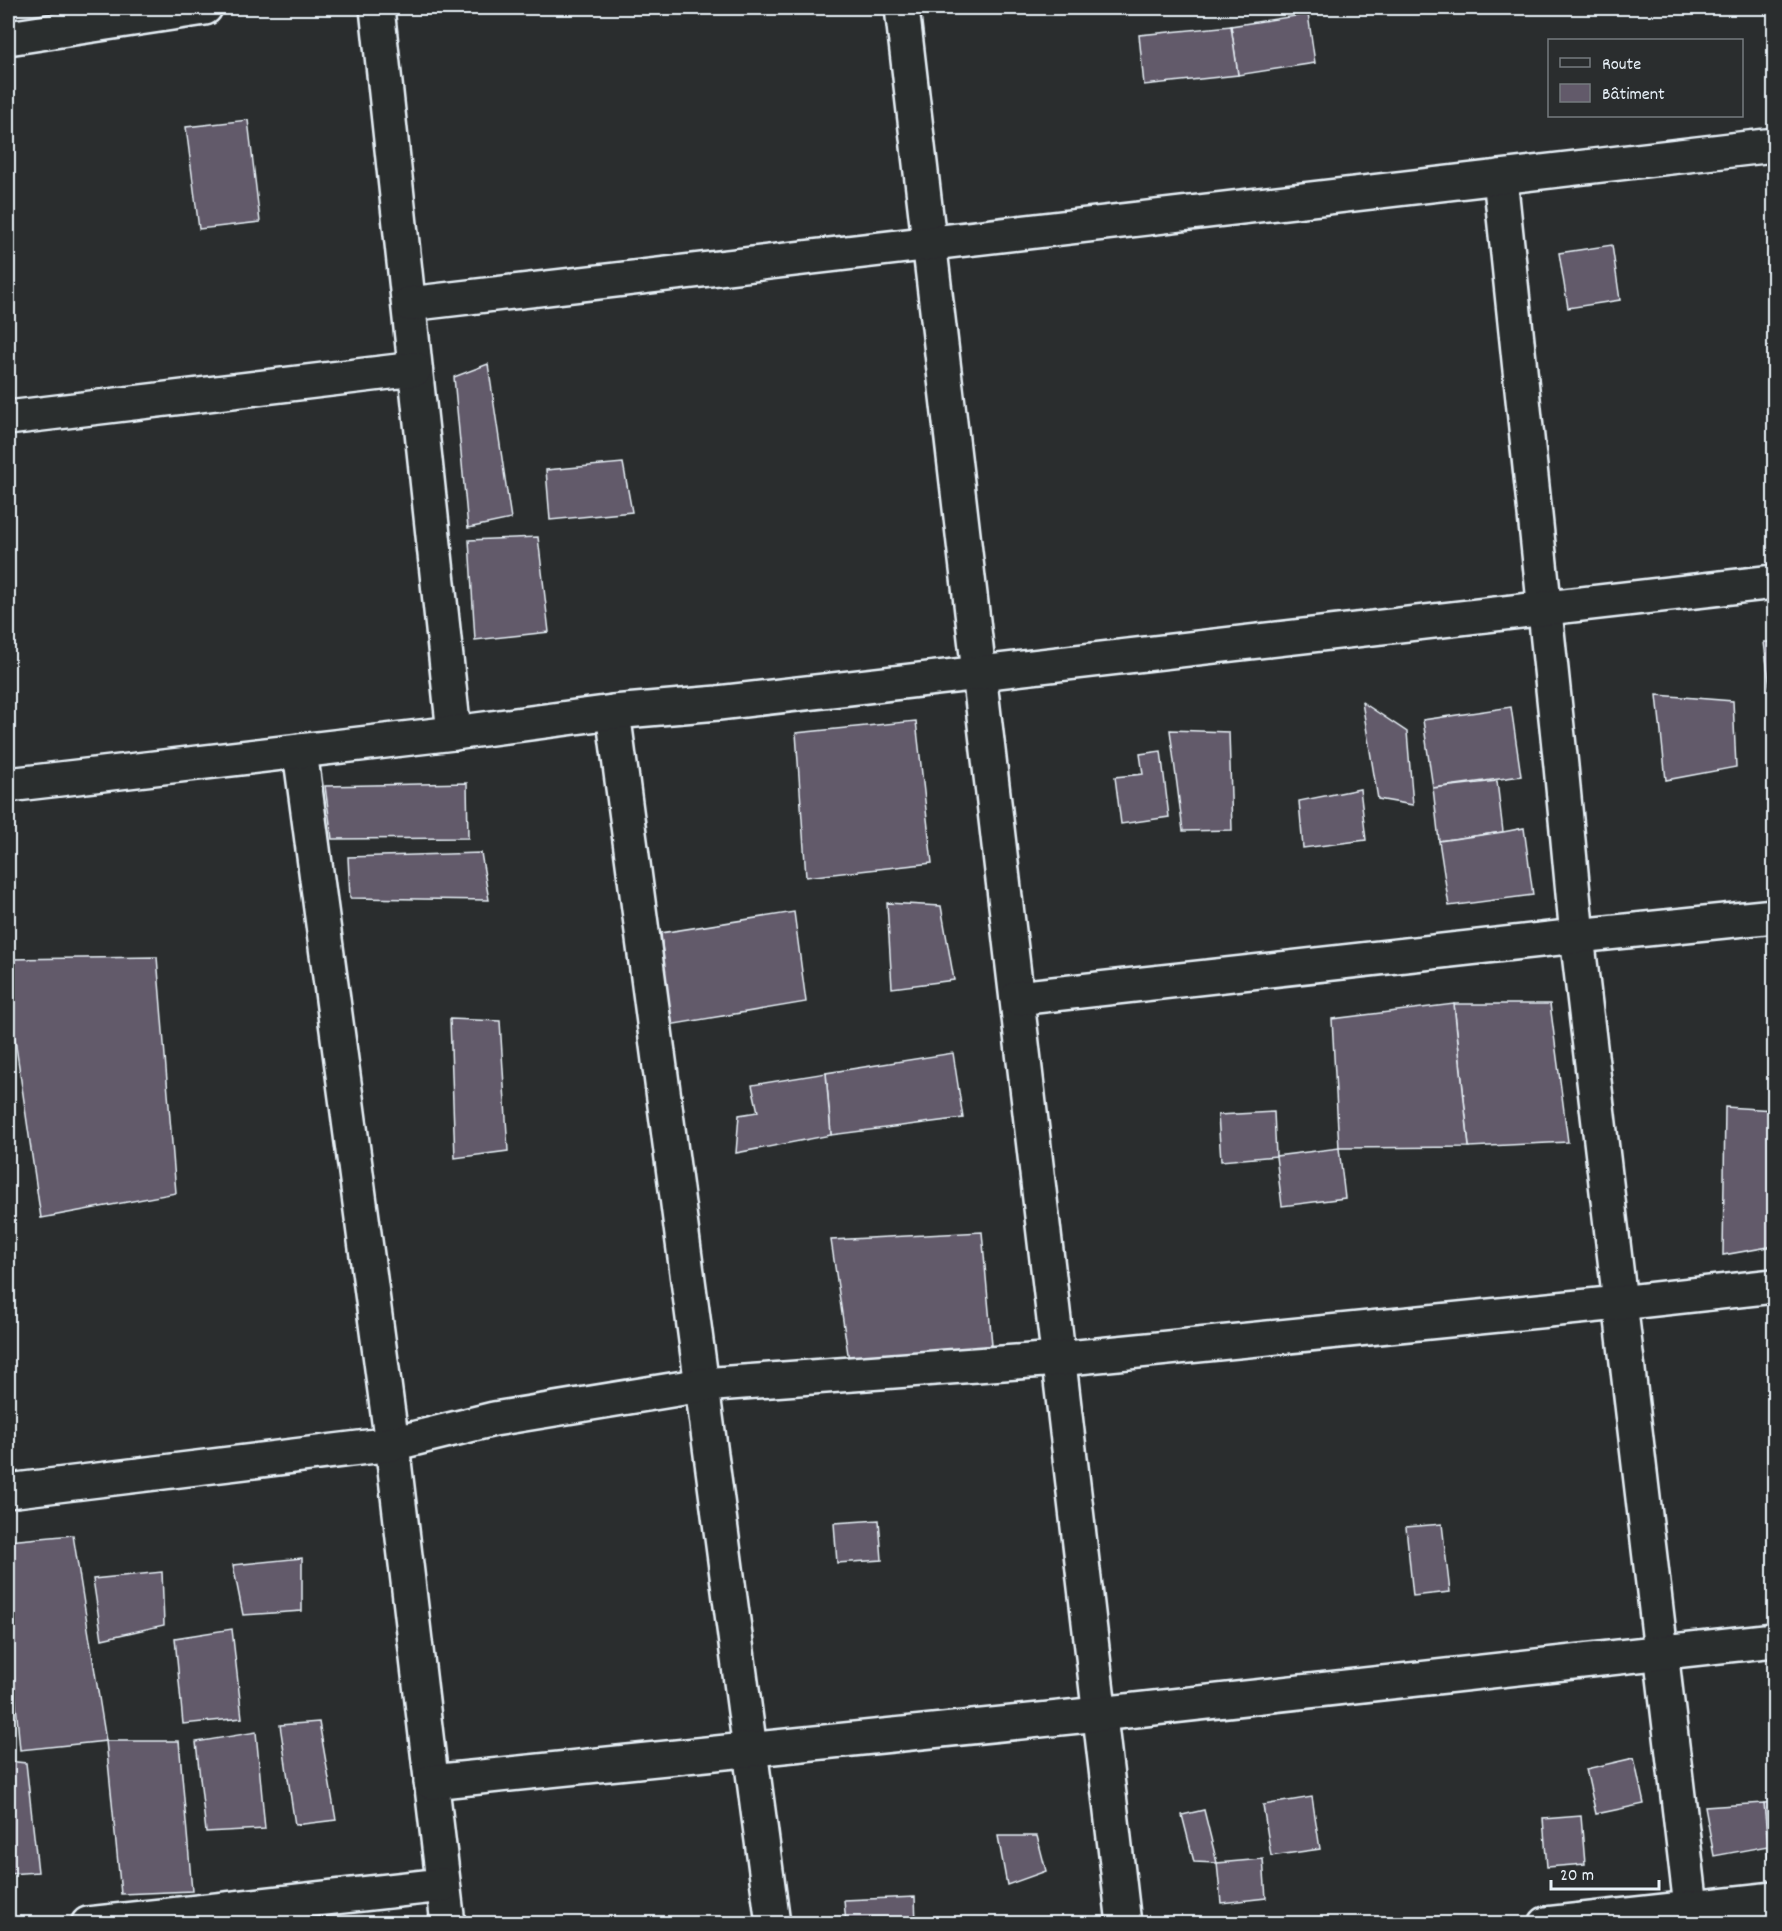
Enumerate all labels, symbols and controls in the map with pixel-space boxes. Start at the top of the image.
legend [1548,39,1743,117]
text: Route [1602,53,1641,78]
text: Bâtiment [1602,83,1665,108]
scale bar [1551,1853,1659,1891]
text: 20 m [1560,1864,1594,1889]

